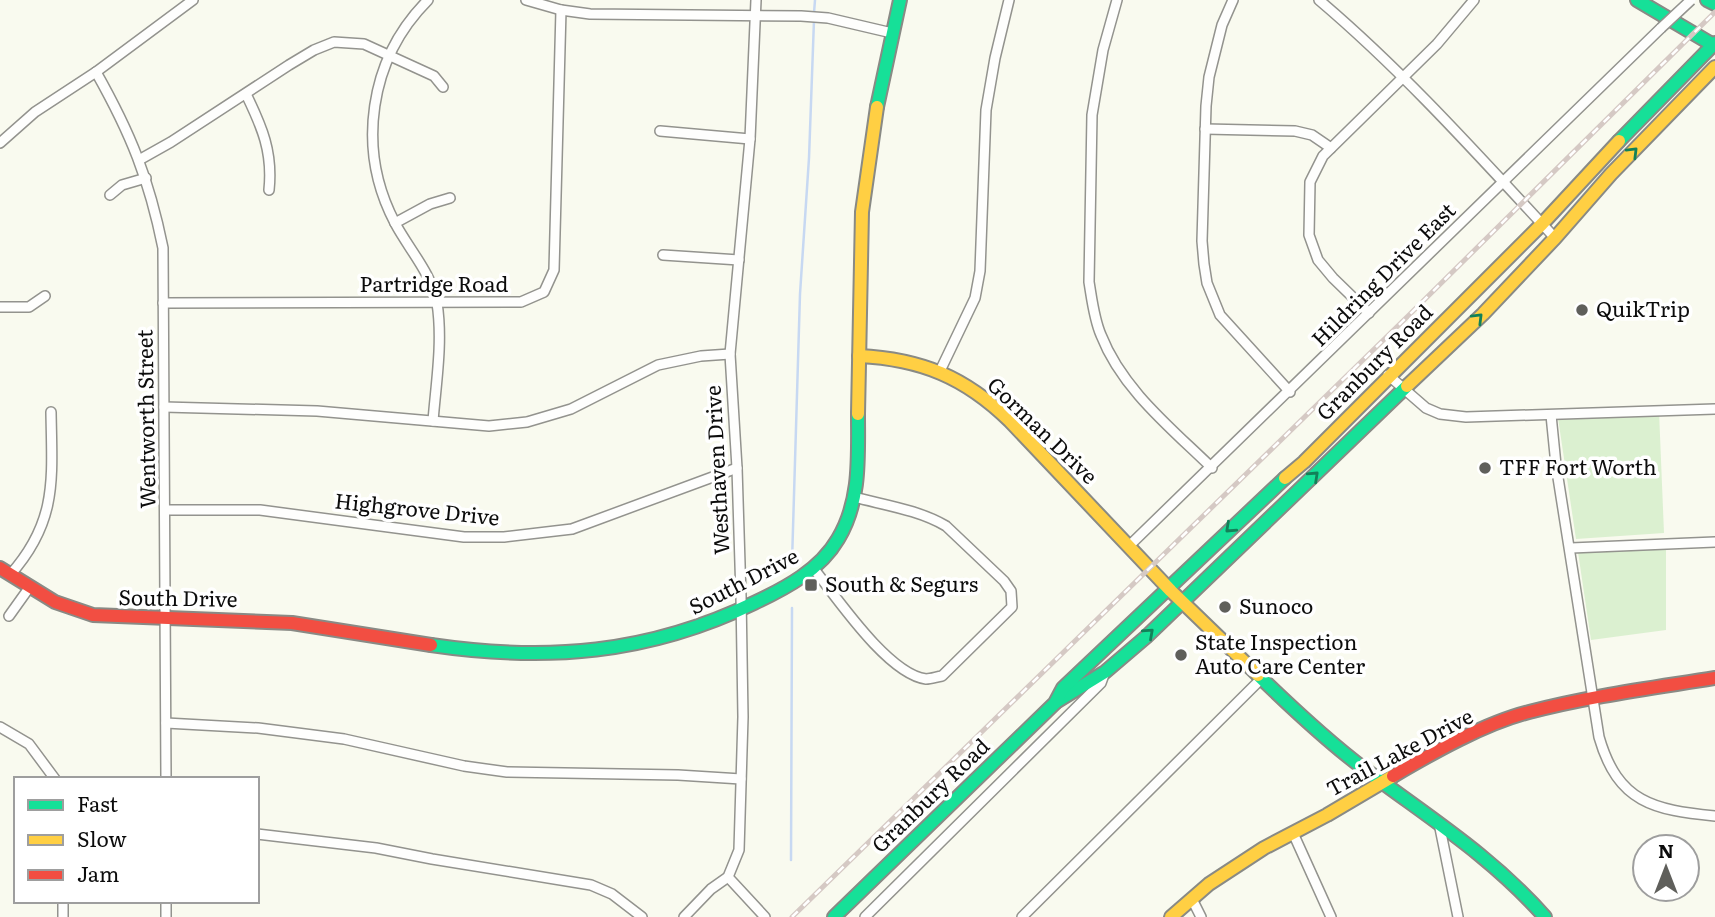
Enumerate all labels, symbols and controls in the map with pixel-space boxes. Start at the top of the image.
one-way arrow [1624,147,1637,160]
street label: Hildring Drive East [1303,194,1462,352]
street label: Partridge Road [360,267,509,298]
place label: QuikTrip [1596,292,1690,323]
street label: Granbury Road [1308,296,1438,426]
marker: QuikTrip [1574,302,1590,318]
one-way arrow [1469,314,1482,327]
street label: Wentworth Street [127,329,162,509]
street label: Gorman Drive [982,369,1106,490]
street label: Westhaven Drive [696,385,735,556]
place label: TFF Fort Worth [1499,450,1657,481]
marker: TFF Fort Worth [1477,460,1493,476]
one-way arrow [1306,471,1319,484]
street label: Highgrove Drive [333,483,501,532]
one-way arrow [1225,520,1238,533]
street label: South Drive [683,539,803,621]
place label: South & Segurs [825,567,978,598]
marker: South & Segurs [803,577,819,593]
street label: South Drive [118,580,238,613]
place label: Sunoco [1239,589,1313,620]
marker: Sunoco [1217,599,1233,615]
place label: State Inspection Auto Care Center [1195,625,1365,680]
one-way arrow [1141,629,1154,641]
marker: State Inspection Auto Care Center [1173,647,1189,663]
street label: Trail Lake Drive [1320,699,1478,803]
street label: Granbury Road [863,730,995,859]
legend [14,777,259,903]
text: Fast [77,787,118,818]
text: Slow [77,822,127,853]
north arrow [1631,833,1701,903]
text: N [1658,836,1674,864]
text: Jam [77,857,119,888]

